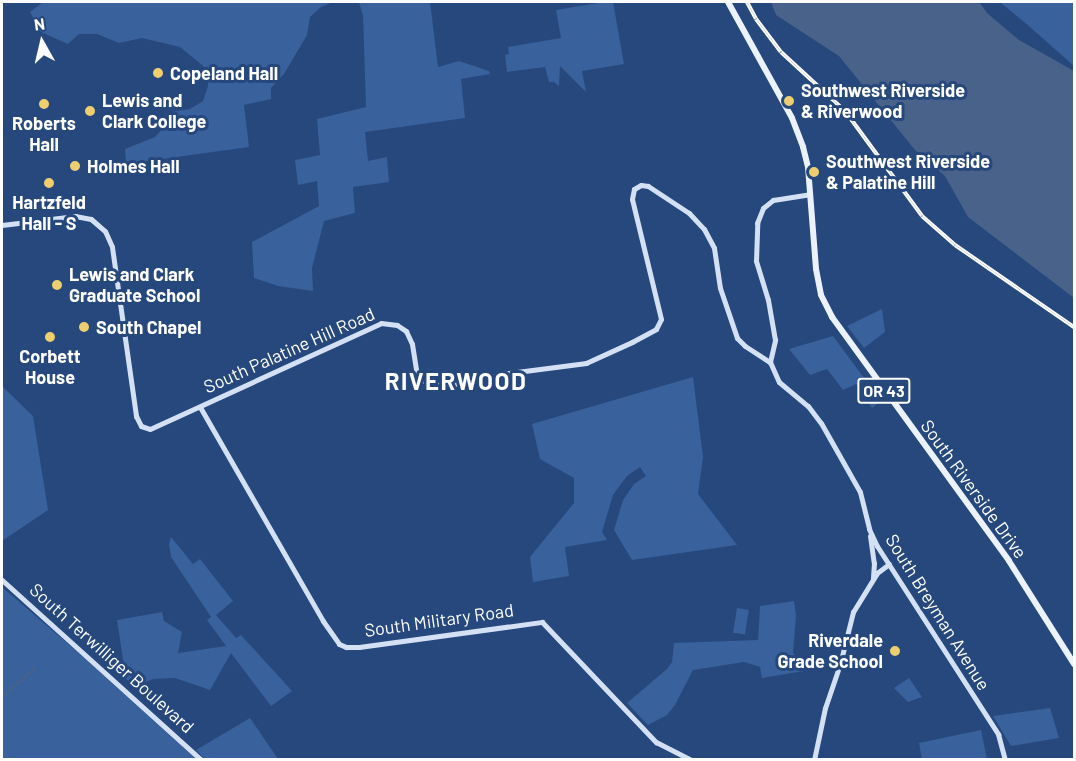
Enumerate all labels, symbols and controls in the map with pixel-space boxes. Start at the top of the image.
north arrow [12,12,72,72]
text: N [33,14,46,34]
place label: Copeland Hall [170,62,278,84]
marker: Copeland Hall [151,66,165,80]
place label: Southwest Riverside & Riverwood [801,80,965,122]
place label: Lewis and Clark College [102,90,206,132]
marker: Southwest Riverside & Riverwood [782,94,796,108]
marker: Roberts Hall [37,97,51,111]
marker: Lewis and Clark College [83,104,97,118]
place label: Roberts Hall [12,113,76,156]
place label: Southwest Riverside & Palatine Hill [826,151,990,194]
place label: Holmes Hall [87,155,180,177]
marker: Holmes Hall [68,159,82,173]
marker: Southwest Riverside & Palatine Hill [807,165,821,179]
marker: Hartzfeld Hall - S [42,176,56,190]
place label: Hartzfeld Hall - S [12,192,86,234]
place label: Lewis and Clark Graduate School [69,264,200,306]
marker: Lewis and Clark Graduate School [50,278,64,292]
street label: South Palatine Hill Road [200,303,378,397]
place label: South Chapel [96,316,202,338]
marker: South Chapel [77,320,91,334]
marker: Corbett House [43,330,57,344]
place label: Corbett House [19,346,81,388]
district label: RIVERWOOD [385,367,527,395]
road number: OR 43 [857,378,911,404]
street label: South Riverside Drive [916,415,1032,563]
street label: South Breyman Avenue [881,530,995,694]
street label: South Terwilliger Boulevard [25,579,199,737]
street label: South Military Road [363,599,515,641]
place label: Riverdale Grade School [777,630,883,672]
marker: Riverdale Grade School [888,644,902,658]

